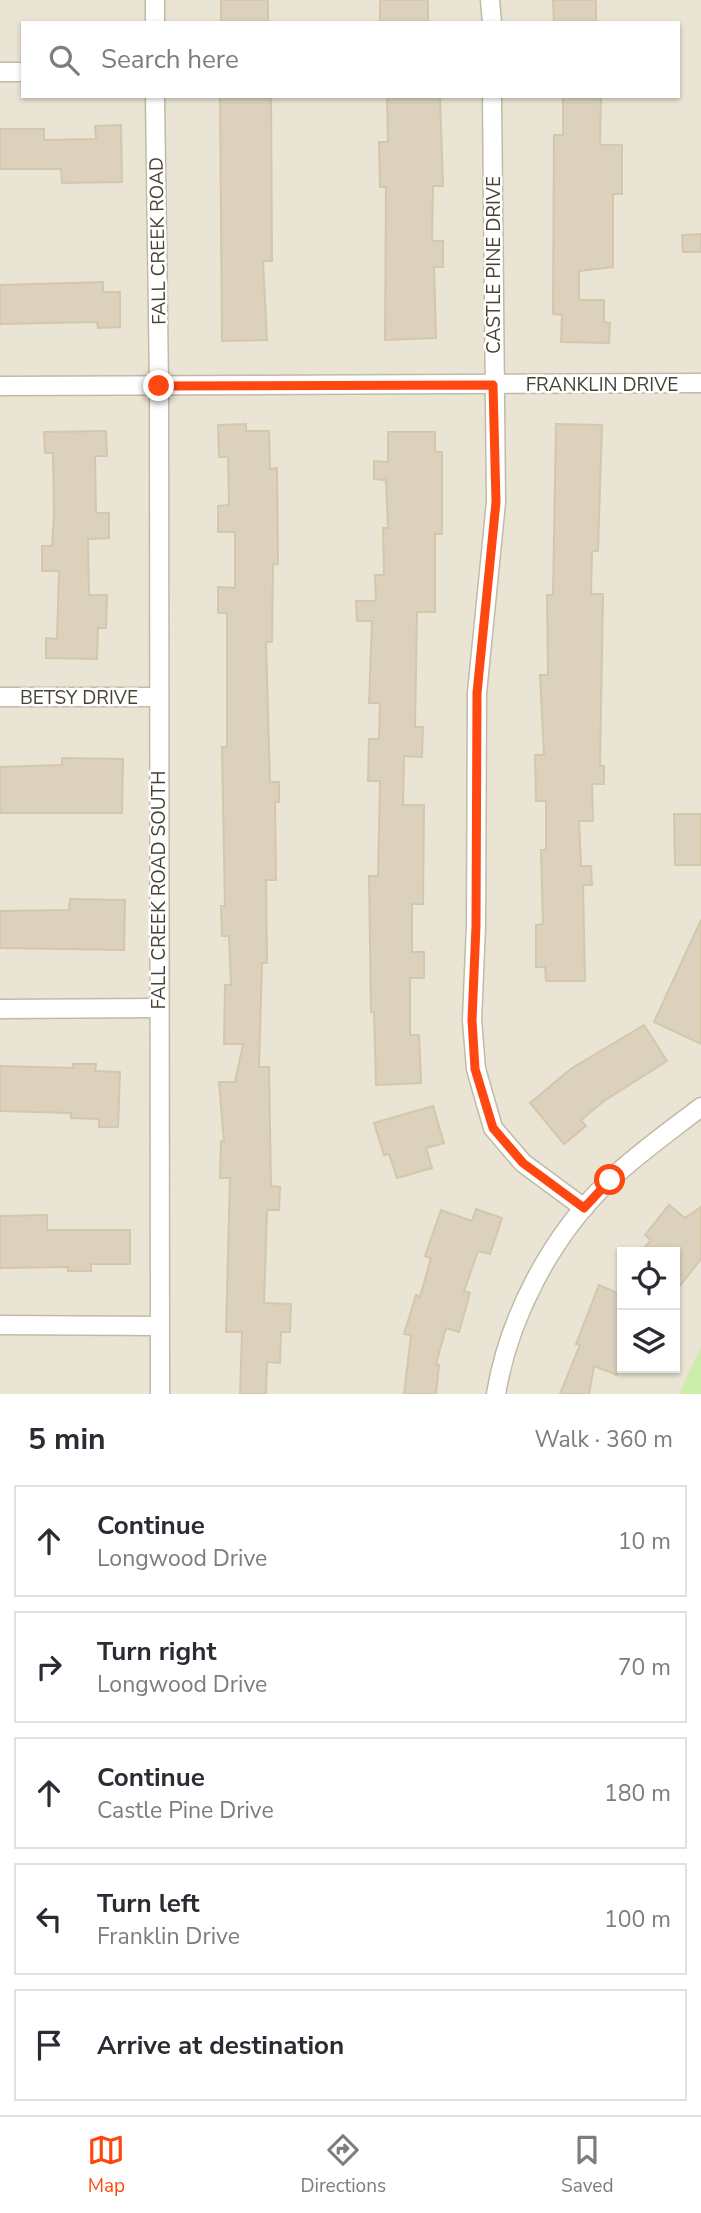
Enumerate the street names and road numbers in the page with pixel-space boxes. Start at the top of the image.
street label: FALL CREEK ROAD [144,157,172,325]
street label: CASTLE PINE DRIVE [481,176,507,354]
street label: FRANKLIN DRIVE [526,372,678,398]
street label: BETSY DRIVE [20,685,138,711]
street label: FALL CREEK ROAD SOUTH [146,771,172,1009]

